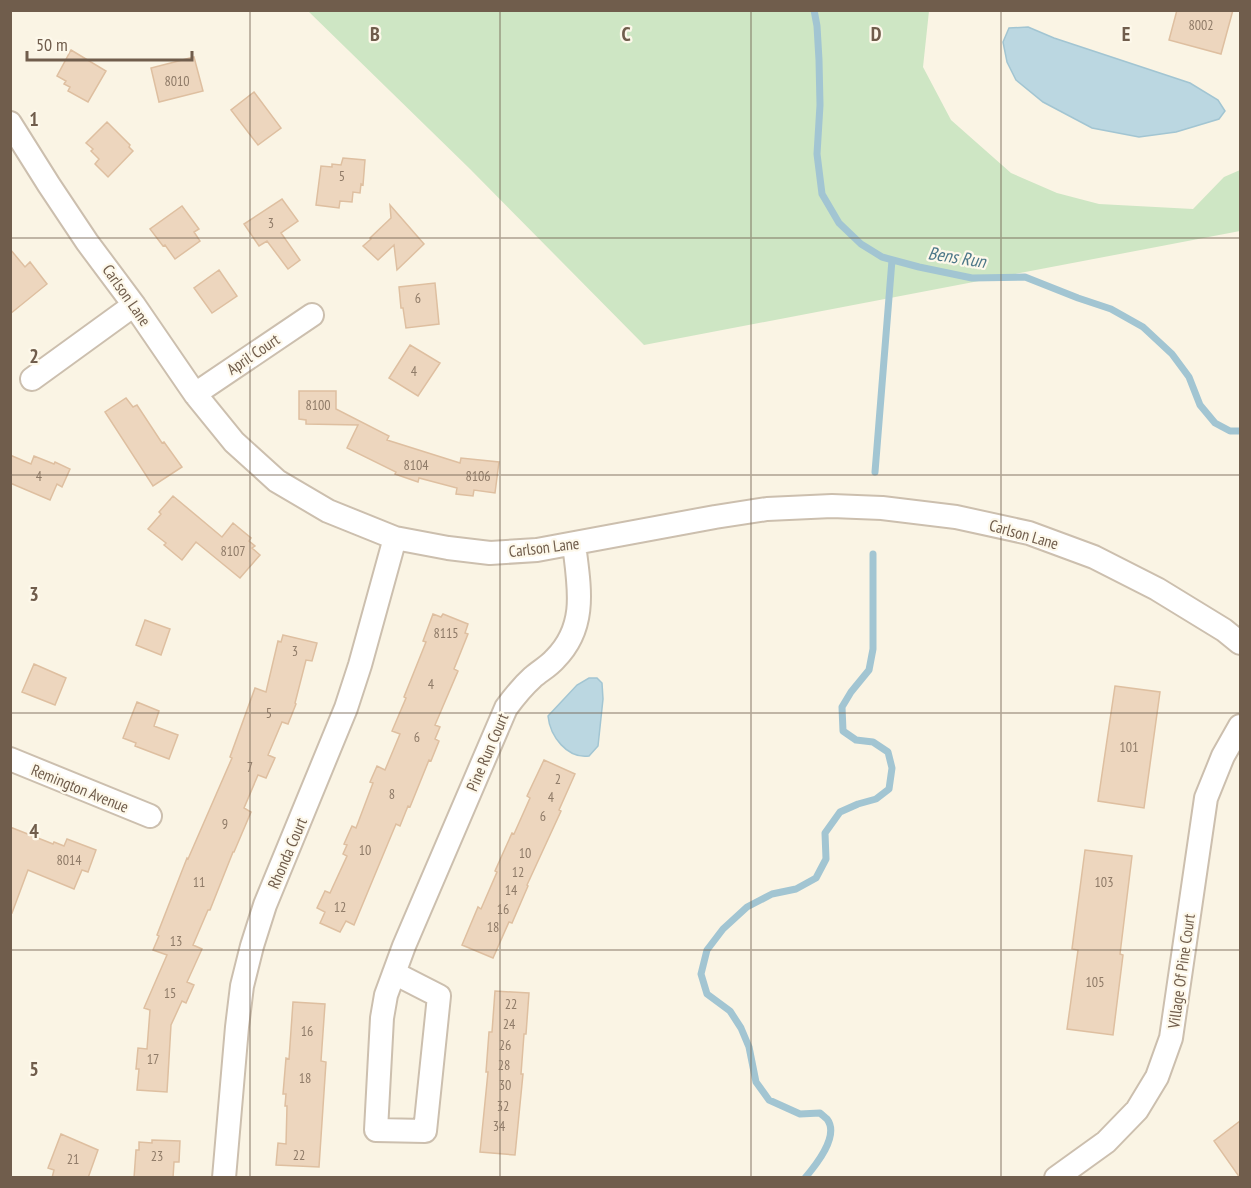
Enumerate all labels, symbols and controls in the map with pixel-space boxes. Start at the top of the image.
house number: 8002 [1188,16,1214,34]
text: B [370,21,380,47]
text: C [621,21,631,47]
text: D [871,21,882,47]
text: E [1122,21,1130,47]
scale bar [27,24,192,62]
text: 50 m [36,33,68,56]
house number: 8010 [164,72,190,90]
text: 1 [29,106,39,132]
house number: 5 [339,167,345,185]
house number: 3 [268,214,274,232]
water label: Bens Run [927,241,989,273]
street label: Carlson Lane [98,260,156,330]
house number: 6 [415,289,421,307]
street label: April Court [223,329,284,379]
text: 2 [29,343,39,369]
house number: 4 [411,362,418,380]
house number: 8100 [305,396,331,414]
house number: 8104 [403,456,429,474]
house number: 4 [36,467,43,485]
house number: 8106 [465,467,491,485]
street label: Carlson Lane [987,515,1061,553]
street label: Carlson Lane [508,533,580,561]
house number: 8107 [220,542,246,560]
text: 3 [29,581,39,607]
house number: 8115 [433,624,459,642]
house number: 3 [292,642,298,660]
house number: 4 [428,675,435,693]
house number: 5 [266,704,272,722]
street label: Pine Run Court [462,709,513,794]
house number: 6 [414,728,420,746]
house number: 101 [1120,738,1138,756]
house number: 7 [247,758,253,776]
street label: Remington Avenue [28,759,132,817]
house number: 2 [555,770,561,788]
house number: 8 [389,785,395,803]
house number: 4 [548,788,555,806]
house number: 6 [540,807,546,825]
street label: Rhonda Court [263,814,311,892]
house number: 9 [222,815,228,833]
text: 4 [29,818,39,844]
house number: 10 [359,841,371,859]
house number: 10 [519,844,531,862]
house number: 8014 [56,851,82,869]
house number: 12 [512,863,524,881]
house number: 11 [193,873,205,891]
house number: 103 [1095,873,1113,891]
house number: 14 [505,881,518,899]
house number: 12 [334,898,346,916]
house number: 16 [497,900,509,918]
street label: Village Of Pine Court [1163,912,1199,1031]
house number: 18 [487,918,499,936]
house number: 13 [170,932,182,950]
house number: 105 [1086,973,1104,991]
house number: 15 [164,984,176,1002]
house number: 22 [505,995,517,1013]
house number: 24 [503,1015,516,1033]
house number: 16 [301,1022,313,1040]
house number: 26 [499,1036,511,1054]
house number: 17 [147,1050,159,1068]
text: 5 [29,1056,39,1082]
house number: 28 [498,1056,510,1074]
house number: 18 [299,1069,311,1087]
house number: 30 [499,1076,511,1094]
house number: 32 [497,1097,509,1115]
house number: 34 [493,1117,506,1135]
house number: 22 [293,1146,305,1164]
house number: 23 [151,1147,163,1165]
house number: 21 [67,1150,79,1168]

